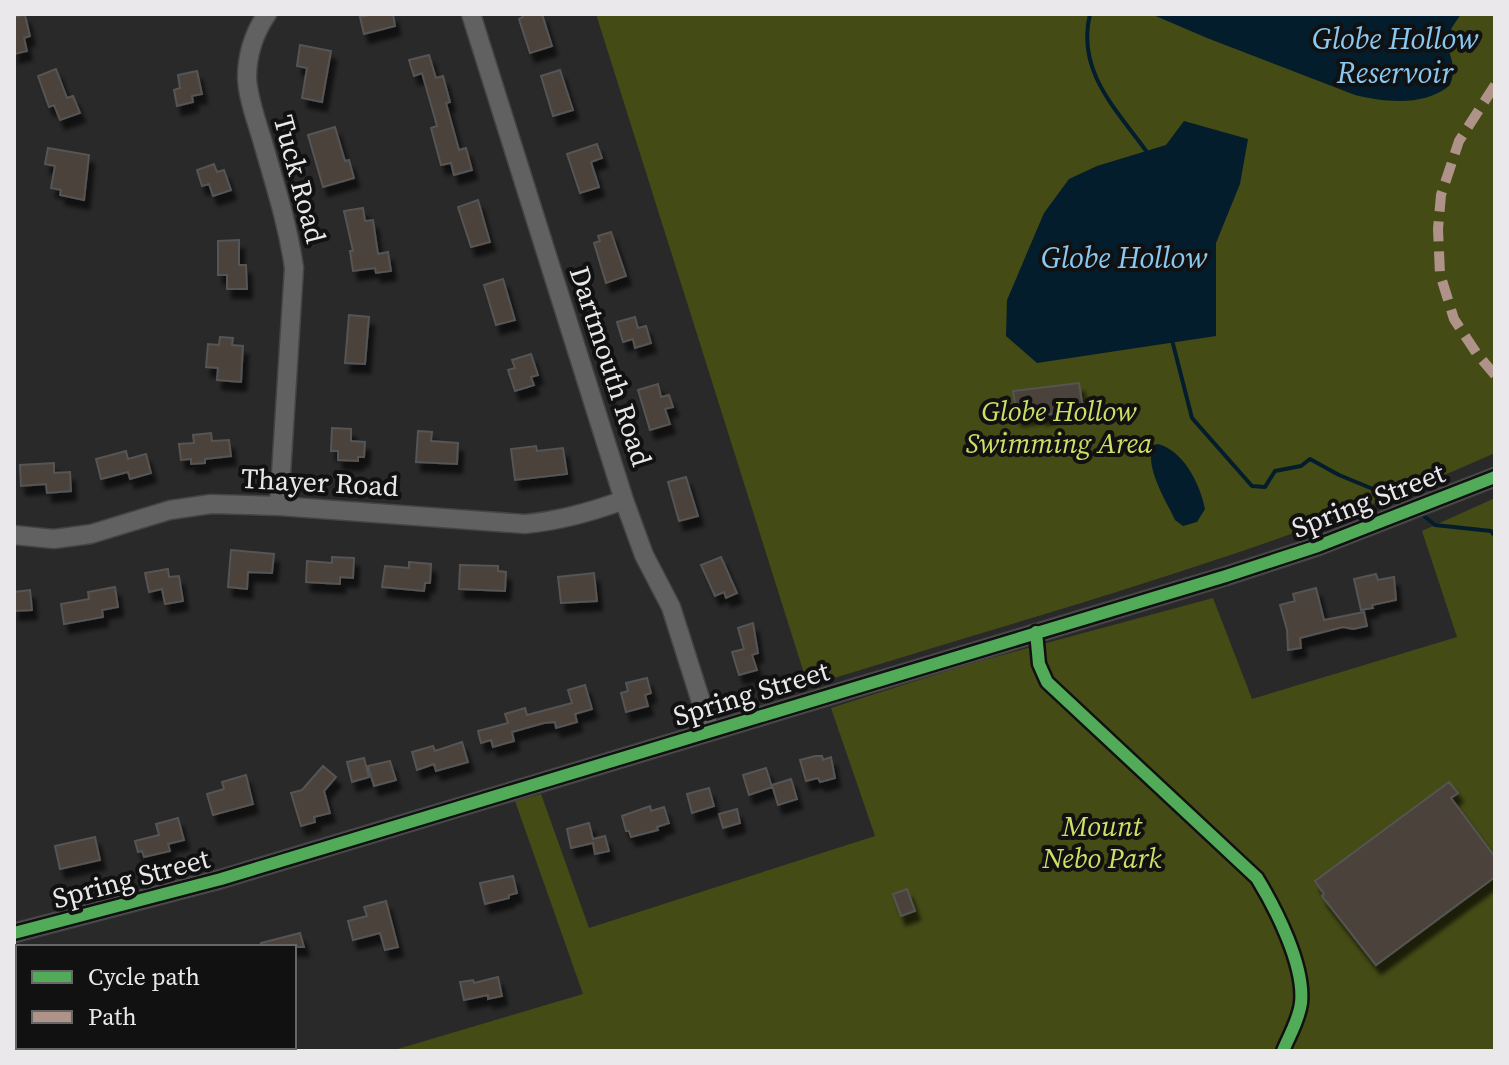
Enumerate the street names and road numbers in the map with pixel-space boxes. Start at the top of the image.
street label: Tuck Road [265,111,335,247]
street label: Dartmouth Road [561,261,661,471]
street label: Spring Street [1286,453,1451,547]
street label: Thayer Road [240,459,400,505]
street label: Spring Street [668,651,834,735]
street label: Spring Street [48,839,215,917]

